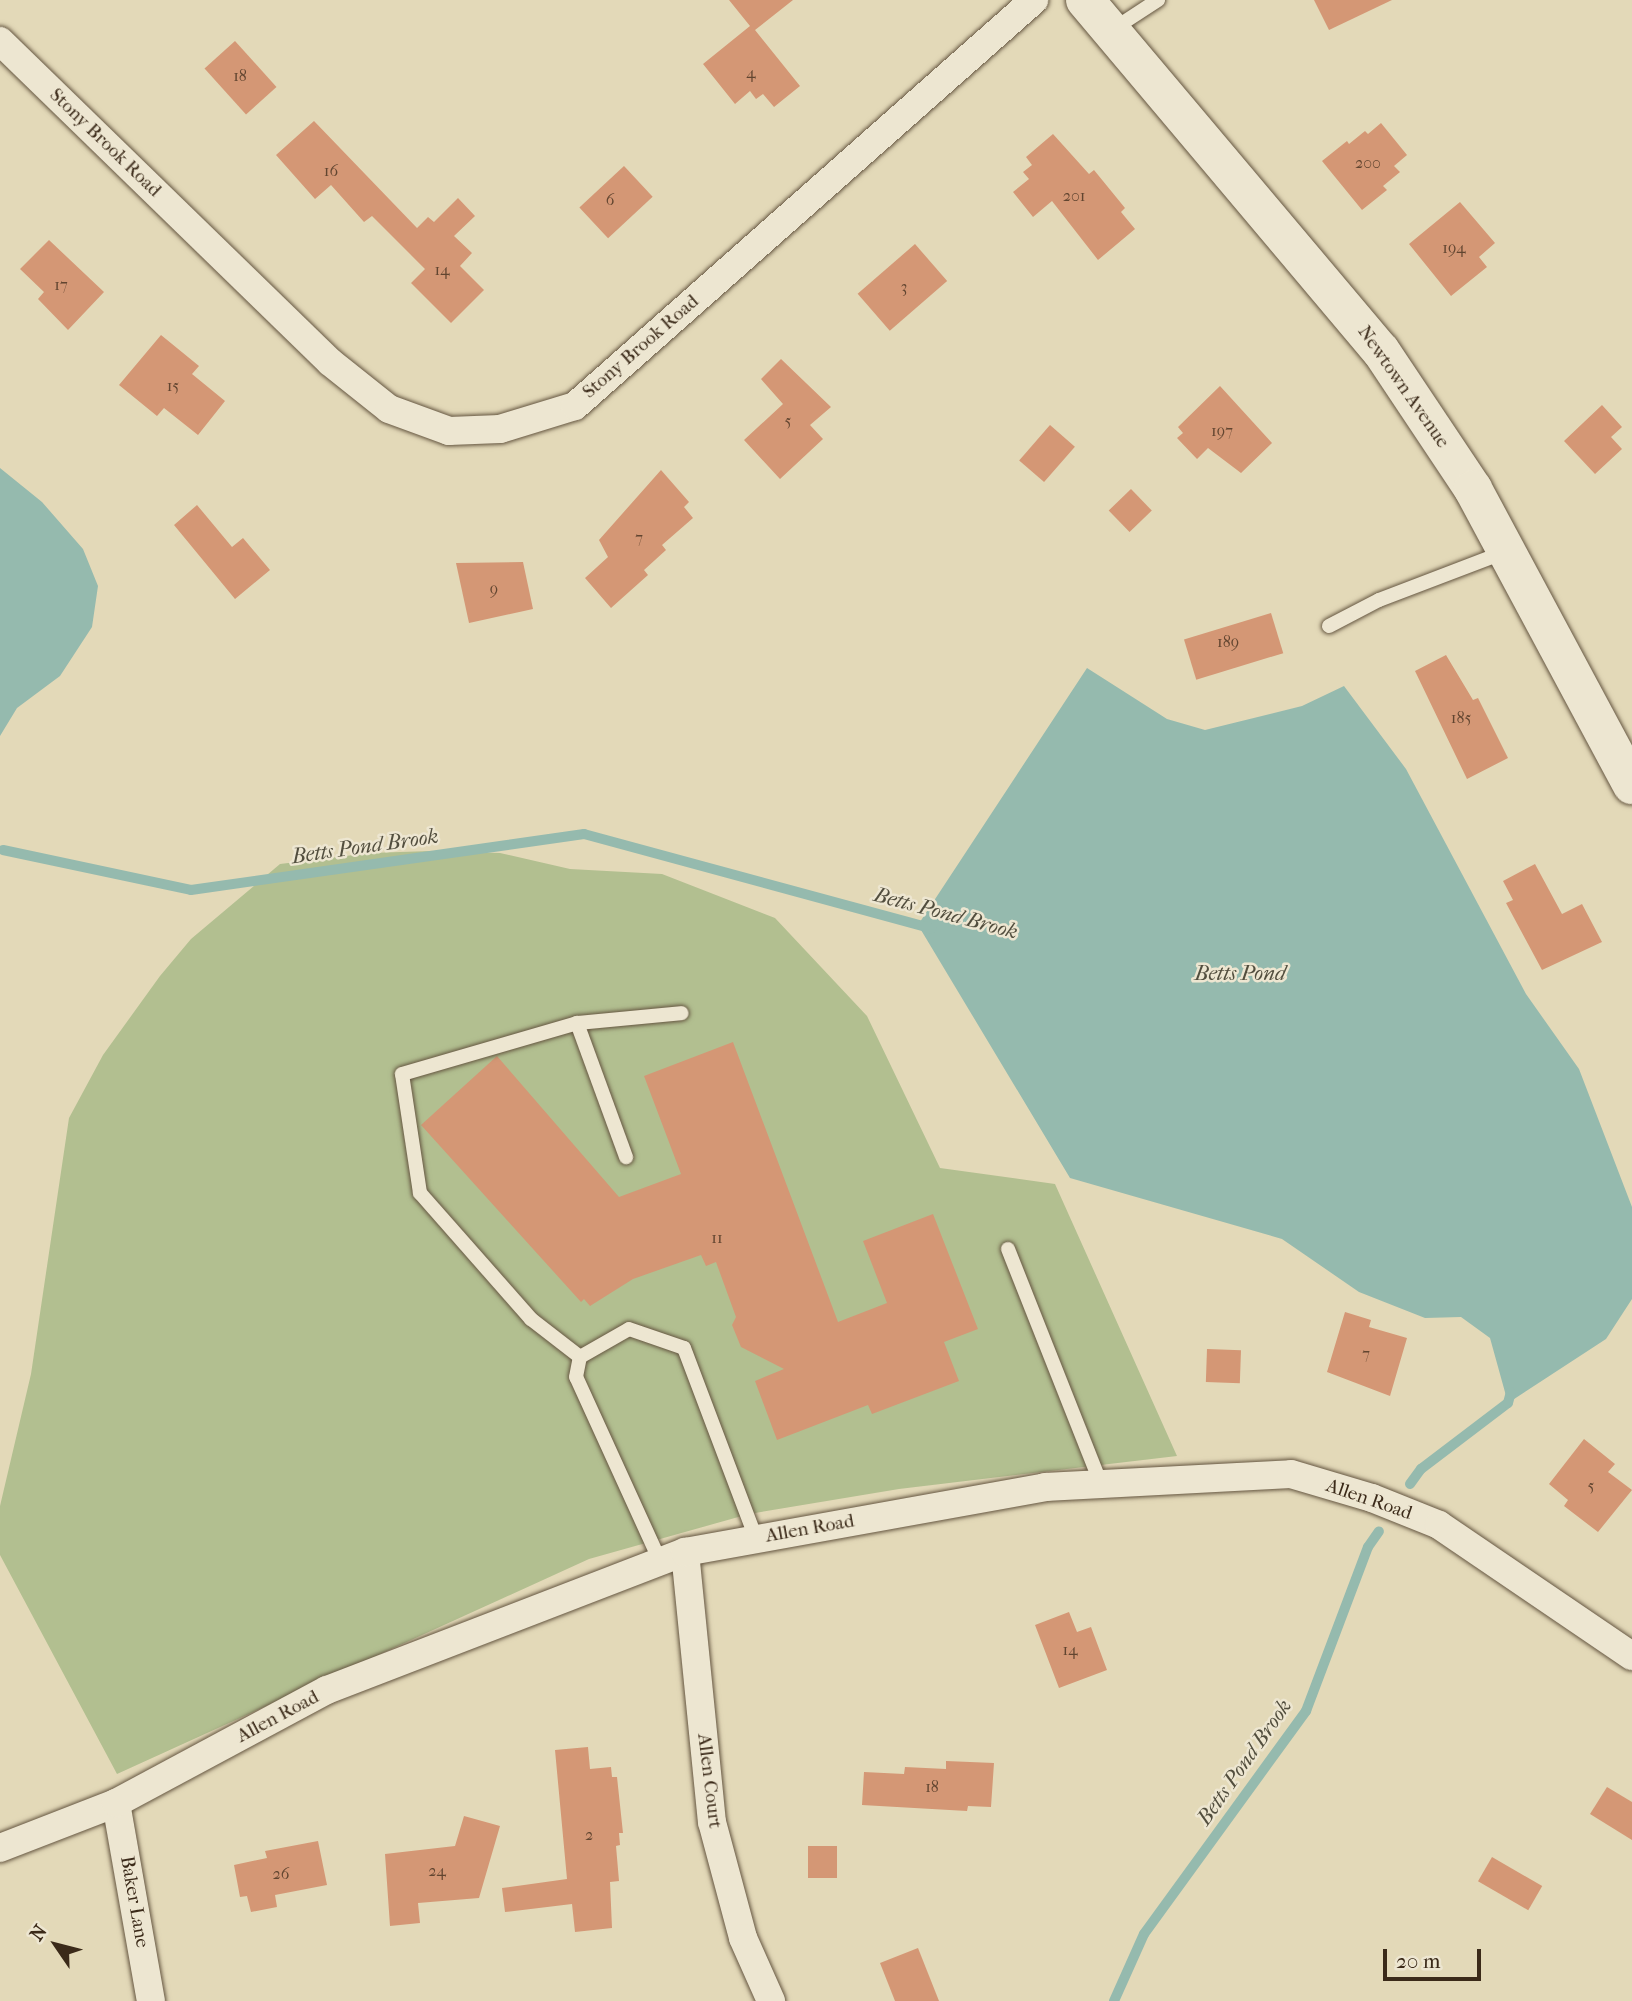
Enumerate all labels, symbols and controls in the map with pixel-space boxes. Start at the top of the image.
house number: 4 [746,63,756,83]
house number: 18 [233,66,247,86]
street label: Stony Brook Road [44,84,166,202]
house number: 200 [1355,153,1381,173]
house number: 16 [324,161,338,181]
house number: 201 [1063,186,1085,206]
house number: 6 [606,190,614,210]
house number: 194 [1442,238,1466,258]
house number: 14 [434,260,450,280]
house number: 17 [54,275,68,295]
house number: 3 [901,277,907,297]
street label: Stony Brook Road [578,290,704,404]
street label: Newtown Avenue [1352,321,1454,453]
house number: 15 [167,376,179,396]
house number: 5 [785,411,791,431]
house number: 197 [1211,421,1233,441]
house number: 7 [635,528,643,548]
house number: 9 [490,579,498,599]
house number: 189 [1217,632,1239,652]
house number: 185 [1451,708,1471,728]
water label: Betts Pond Brook [290,823,440,869]
water label: Betts Pond Brook [871,882,1021,944]
water label: Betts Pond [1194,960,1286,986]
house number: 11 [711,1228,723,1248]
house number: 7 [1362,1344,1370,1364]
street label: Allen Road [1323,1475,1415,1525]
house number: 5 [1588,1476,1594,1496]
street label: Allen Road [764,1510,856,1548]
house number: 14 [1062,1640,1078,1660]
street label: Allen Road [233,1686,323,1748]
water label: Betts Pond Brook [1191,1694,1297,1830]
street label: Allen Court [692,1732,726,1830]
house number: 18 [925,1777,939,1797]
house number: 2 [585,1825,593,1845]
street label: Baker Lane [115,1854,153,1950]
house number: 24 [428,1861,446,1881]
house number: 26 [273,1864,289,1884]
north arrow [21,1910,91,1980]
text: N [26,1921,52,1945]
scale bar [1387,1934,1485,1978]
text: 20 m [1396,1949,1440,1973]

